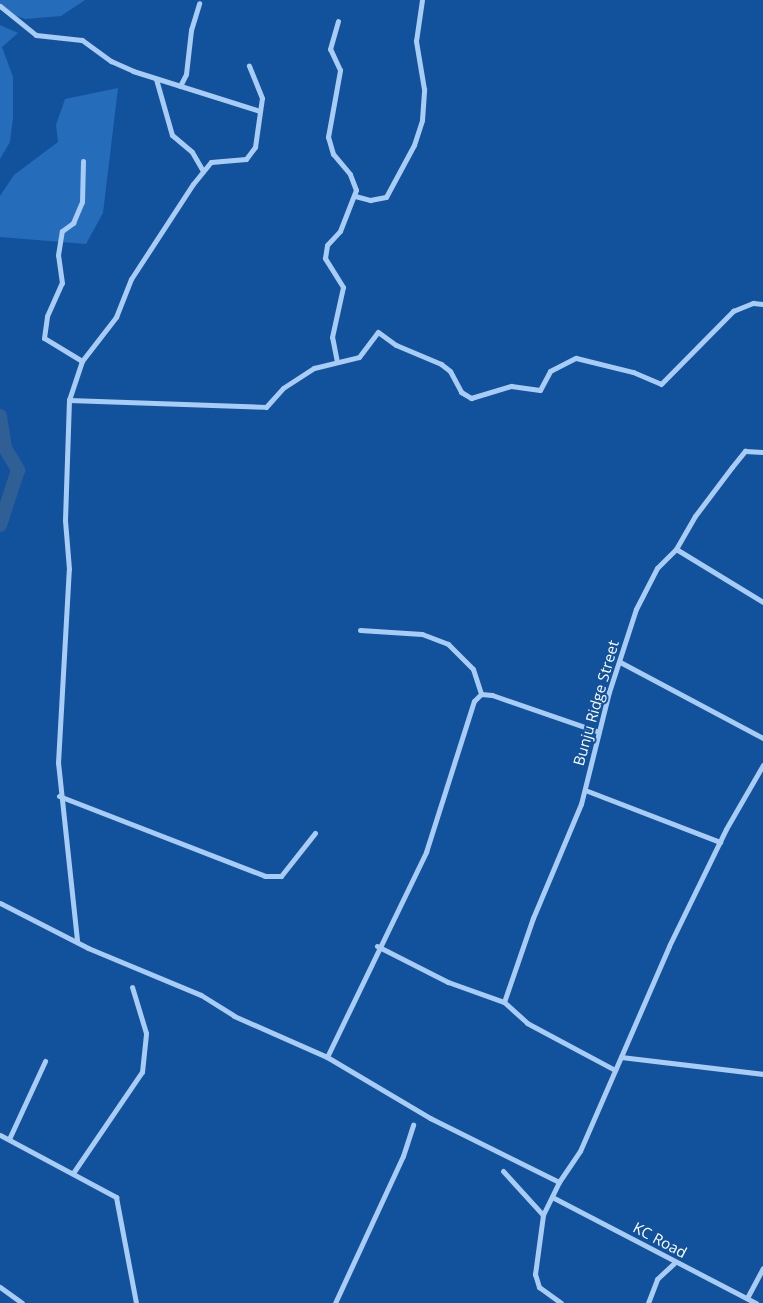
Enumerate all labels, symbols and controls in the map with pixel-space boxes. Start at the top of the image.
street label: Bunju Ridge Street [569,638,623,768]
street label: KC Road [630,1218,690,1262]

